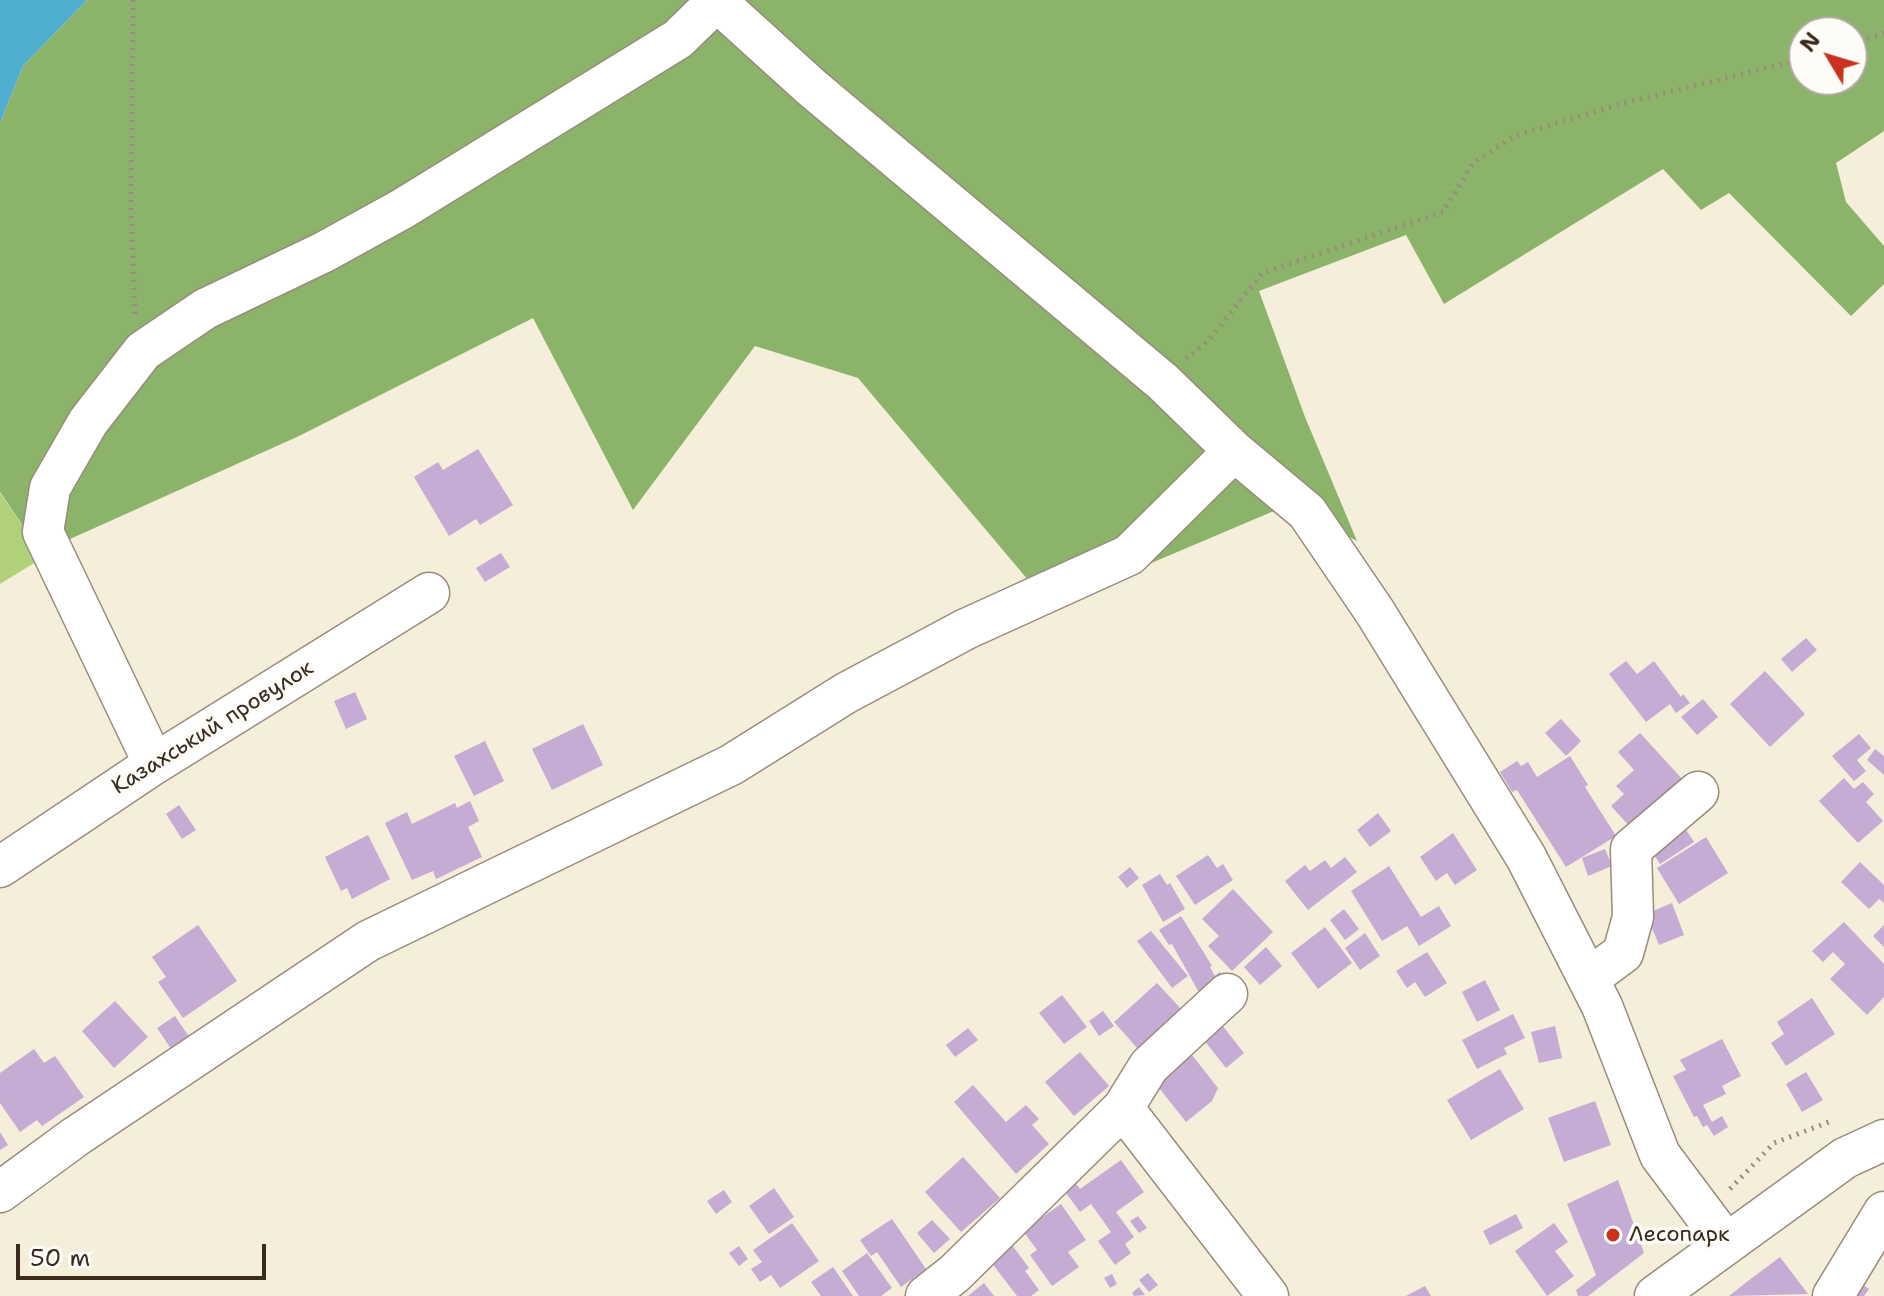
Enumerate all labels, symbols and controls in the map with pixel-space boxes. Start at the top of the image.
north arrow [1788,16,1868,96]
text: N [1793,26,1827,58]
street label: Казахський провулок [107,655,319,801]
place label: Лесопарк [1629,1222,1730,1248]
marker: Лесопарк [1604,1226,1622,1244]
scale bar [20,1228,270,1278]
text: 50 m [30,1242,90,1274]

